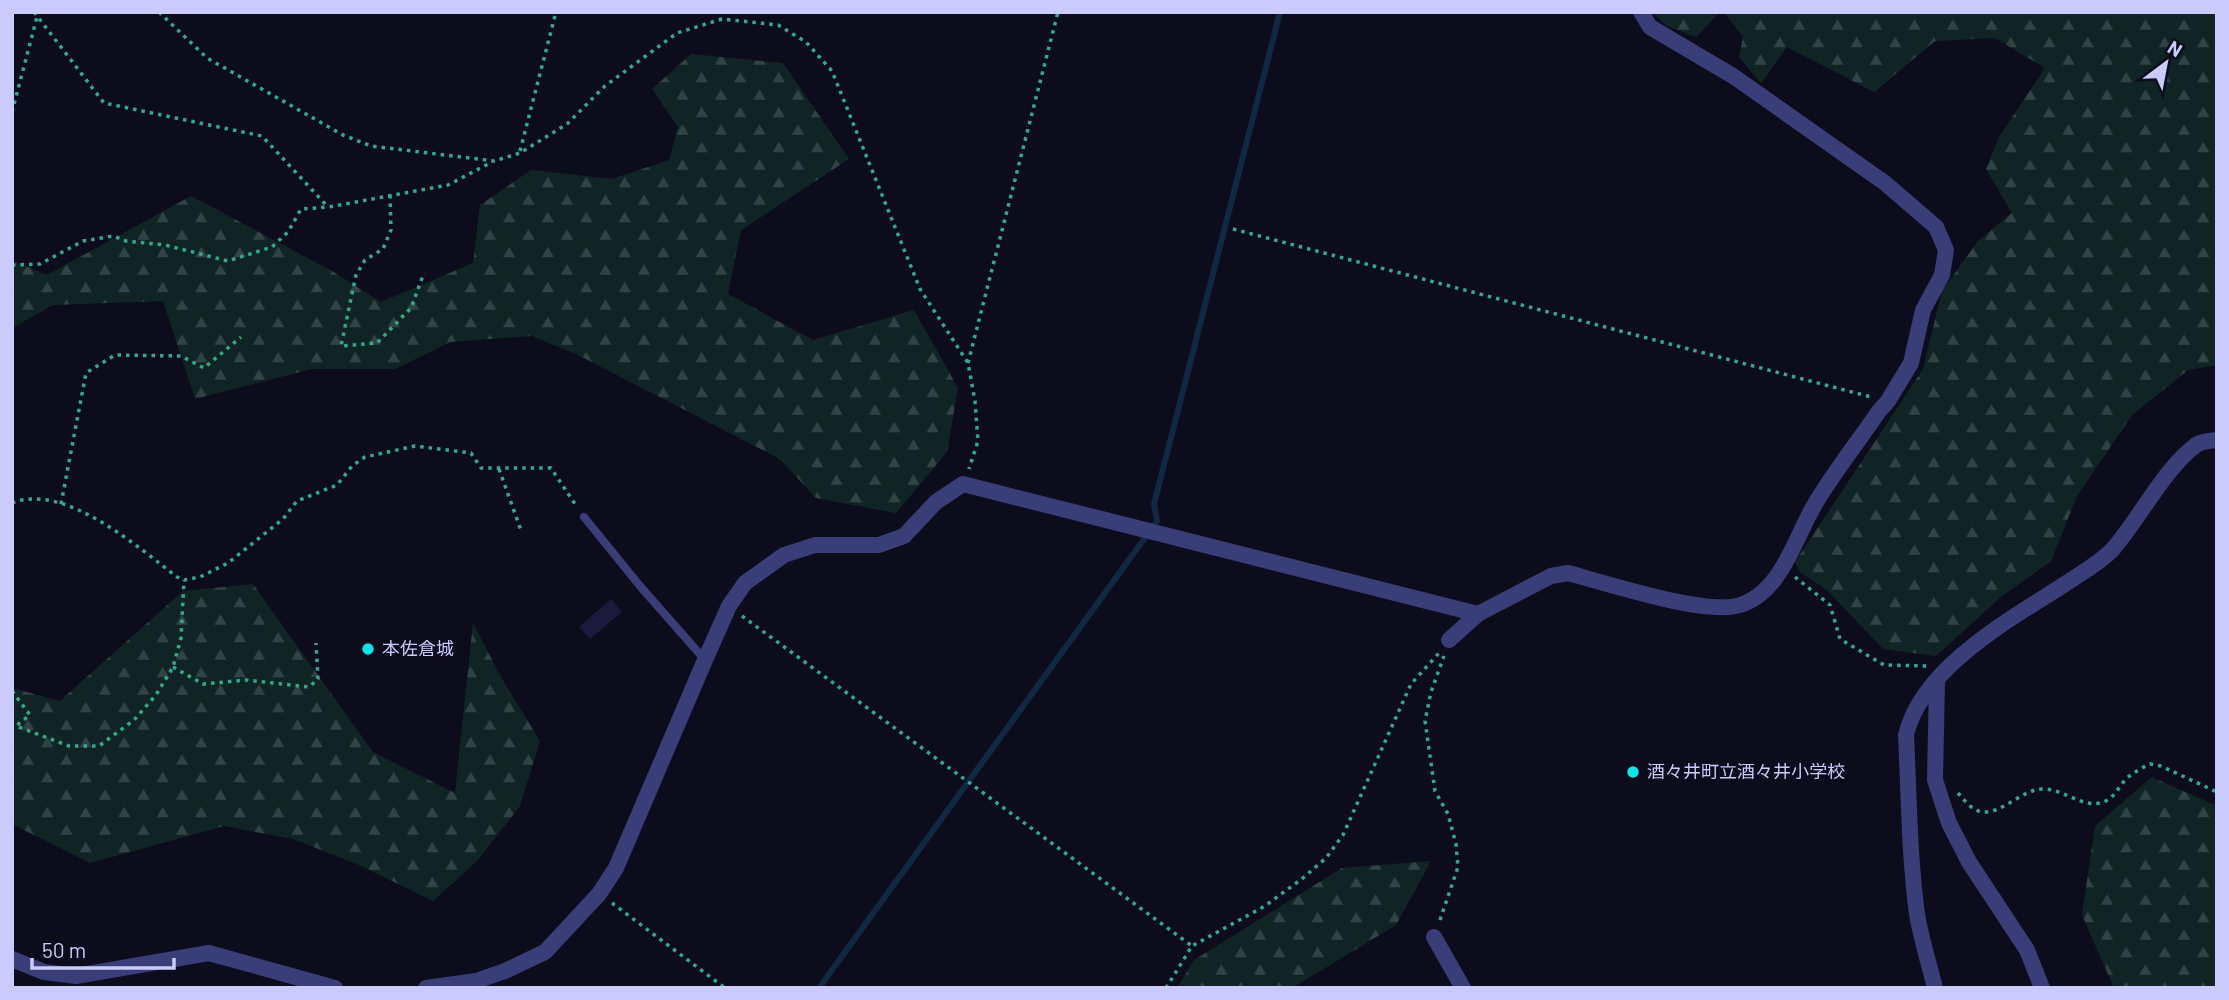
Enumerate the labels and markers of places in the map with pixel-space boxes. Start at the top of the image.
place label: 本佐倉城 [382,637,454,659]
marker: 本佐倉城 [360,641,376,657]
place label: 酒々井町立酒々井小学校 [1647,760,1845,782]
marker: 酒々井町立酒々井小学校 [1625,764,1641,780]

